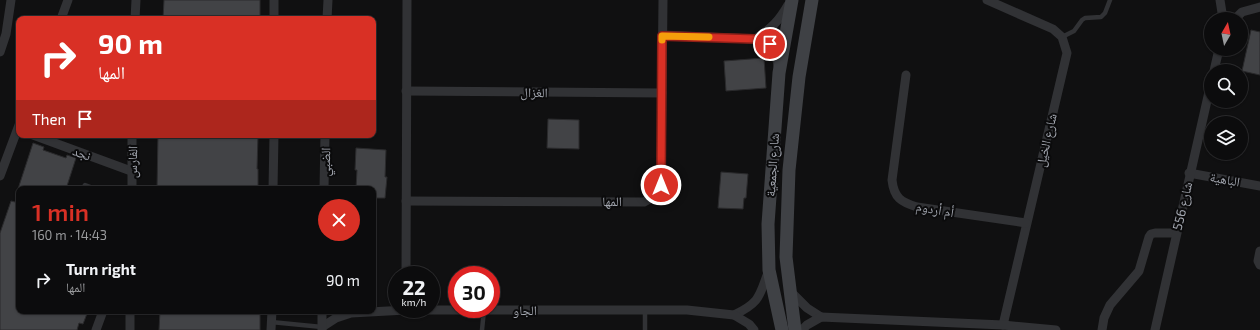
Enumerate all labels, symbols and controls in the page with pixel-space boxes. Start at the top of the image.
north arrow [1204,12,1248,56]
map controls [1204,12,1248,160]
text: 90 m [98,26,163,60]
pin [753,27,787,61]
icon: right [32,32,84,84]
icon: arrive [759,33,781,55]
text: المها [98,61,125,83]
button: search [1204,64,1248,108]
street label: الغزال [520,84,548,101]
icon: arrive [74,108,96,130]
text: Then [32,110,66,128]
street label: شارع الخيل [1032,112,1062,169]
button: layers [1204,116,1248,160]
street label: شارع الجمعية [762,133,784,197]
street label: نجد [71,142,93,164]
street label: الفارس [124,146,141,178]
street label: الضبي [317,148,337,177]
position arrow [640,164,682,206]
street label: الباهية [1209,169,1241,190]
street label: شارع 556 [1169,180,1197,232]
street label: المها [602,193,622,209]
text: 1 min [32,197,89,226]
street label: أم أردوم [915,198,955,221]
button: close [318,199,360,241]
text: 160 m · 14:43 [32,227,107,243]
text: Turn right [66,260,136,278]
speed limit sign: 30 [448,266,500,318]
icon: right [32,269,54,291]
text: 90 m [326,271,360,289]
text: 22 [402,275,426,299]
text: المها [66,279,85,295]
text: km/h [402,296,426,308]
street label: الجاو [513,302,537,319]

